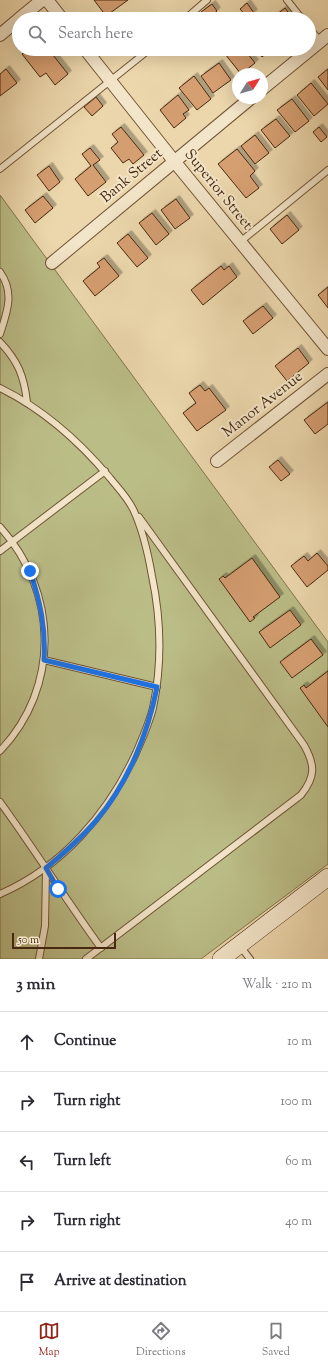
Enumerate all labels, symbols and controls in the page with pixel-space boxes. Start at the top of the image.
search box [12,12,316,56]
icon: search [26,23,48,45]
text: Search here [58,24,133,45]
north arrow [232,68,268,104]
street label: Bank Street [96,144,168,208]
street label: Superior Street [179,145,257,235]
street label: Manor Avenue [218,367,308,443]
route end [21,562,39,580]
route start [49,880,67,898]
scale bar [12,931,116,950]
text: 50 m [18,932,39,948]
text: 3 min [16,973,55,997]
text: Walk · 210 m [242,976,312,994]
icon: ahead [16,1031,38,1053]
text: Continue [54,1031,116,1052]
text: 10 m [287,1033,312,1051]
icon: right [16,1091,38,1113]
text: Turn right [54,1091,120,1112]
text: 100 m [280,1093,312,1111]
icon: left [16,1151,38,1173]
text: Turn left [54,1151,111,1172]
text: 60 m [285,1153,312,1171]
icon: right [16,1211,38,1233]
text: Turn right [54,1211,120,1232]
text: 40 m [285,1213,312,1231]
icon: arrive [16,1271,38,1293]
text: Arrive at destination [54,1271,187,1292]
tab: Map [38,1320,60,1360]
tab: Directions [136,1320,186,1360]
tab: Saved [262,1320,290,1360]

